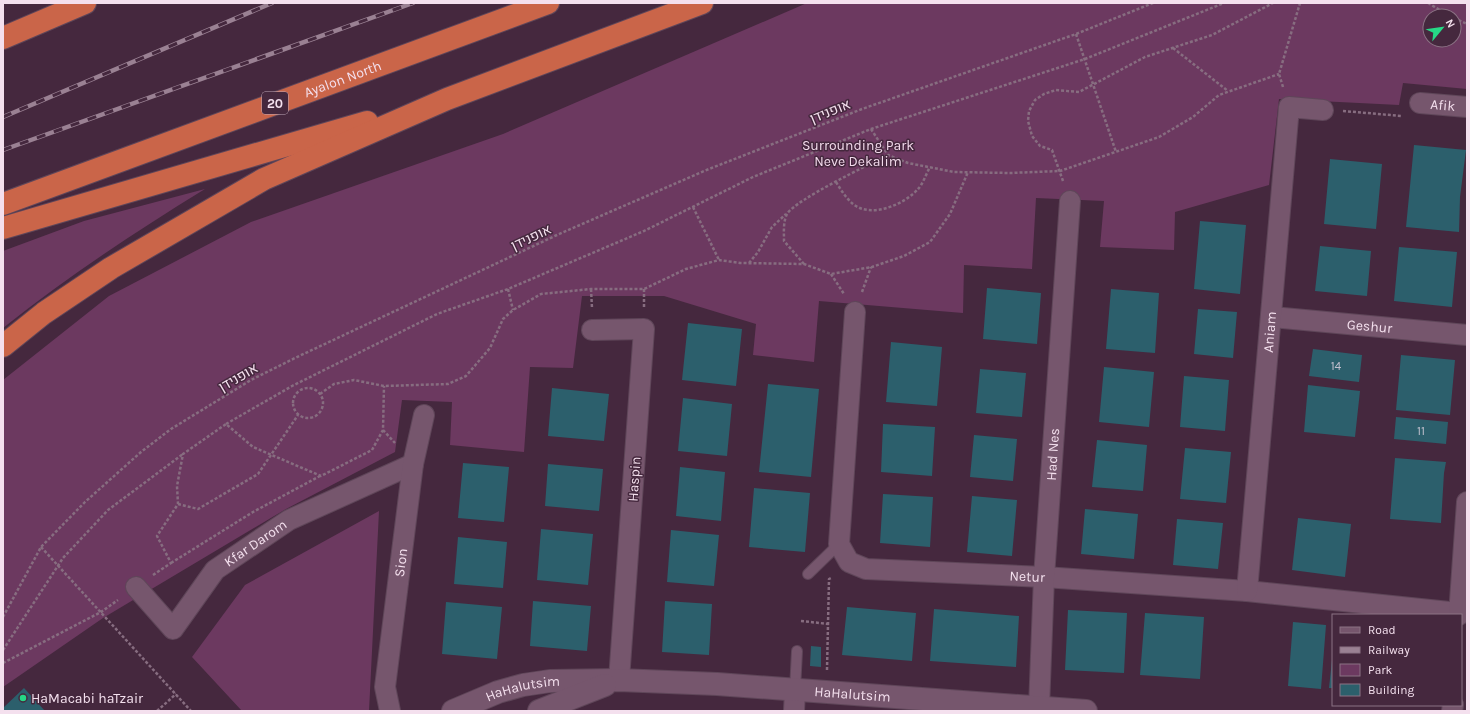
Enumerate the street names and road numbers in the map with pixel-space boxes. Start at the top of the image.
street label: Ayalon North [302,57,384,101]
road number: 20 [262,92,288,114]
street label: אופנידן [807,96,853,127]
street label: Afik [1430,96,1456,115]
street label: אופנידן [508,221,554,254]
street label: Aniam [1260,311,1280,353]
street label: Geshur [1346,316,1394,337]
street label: אופנידן [216,359,261,395]
street label: Had Nes [1043,427,1063,481]
street label: Haspin [624,456,645,502]
street label: Kfar Darom [221,516,290,570]
street label: Sion [391,547,411,578]
street label: Netur [1009,567,1046,586]
street label: HaHalutsim [483,673,560,705]
street label: HaHalutsim [814,683,891,706]

